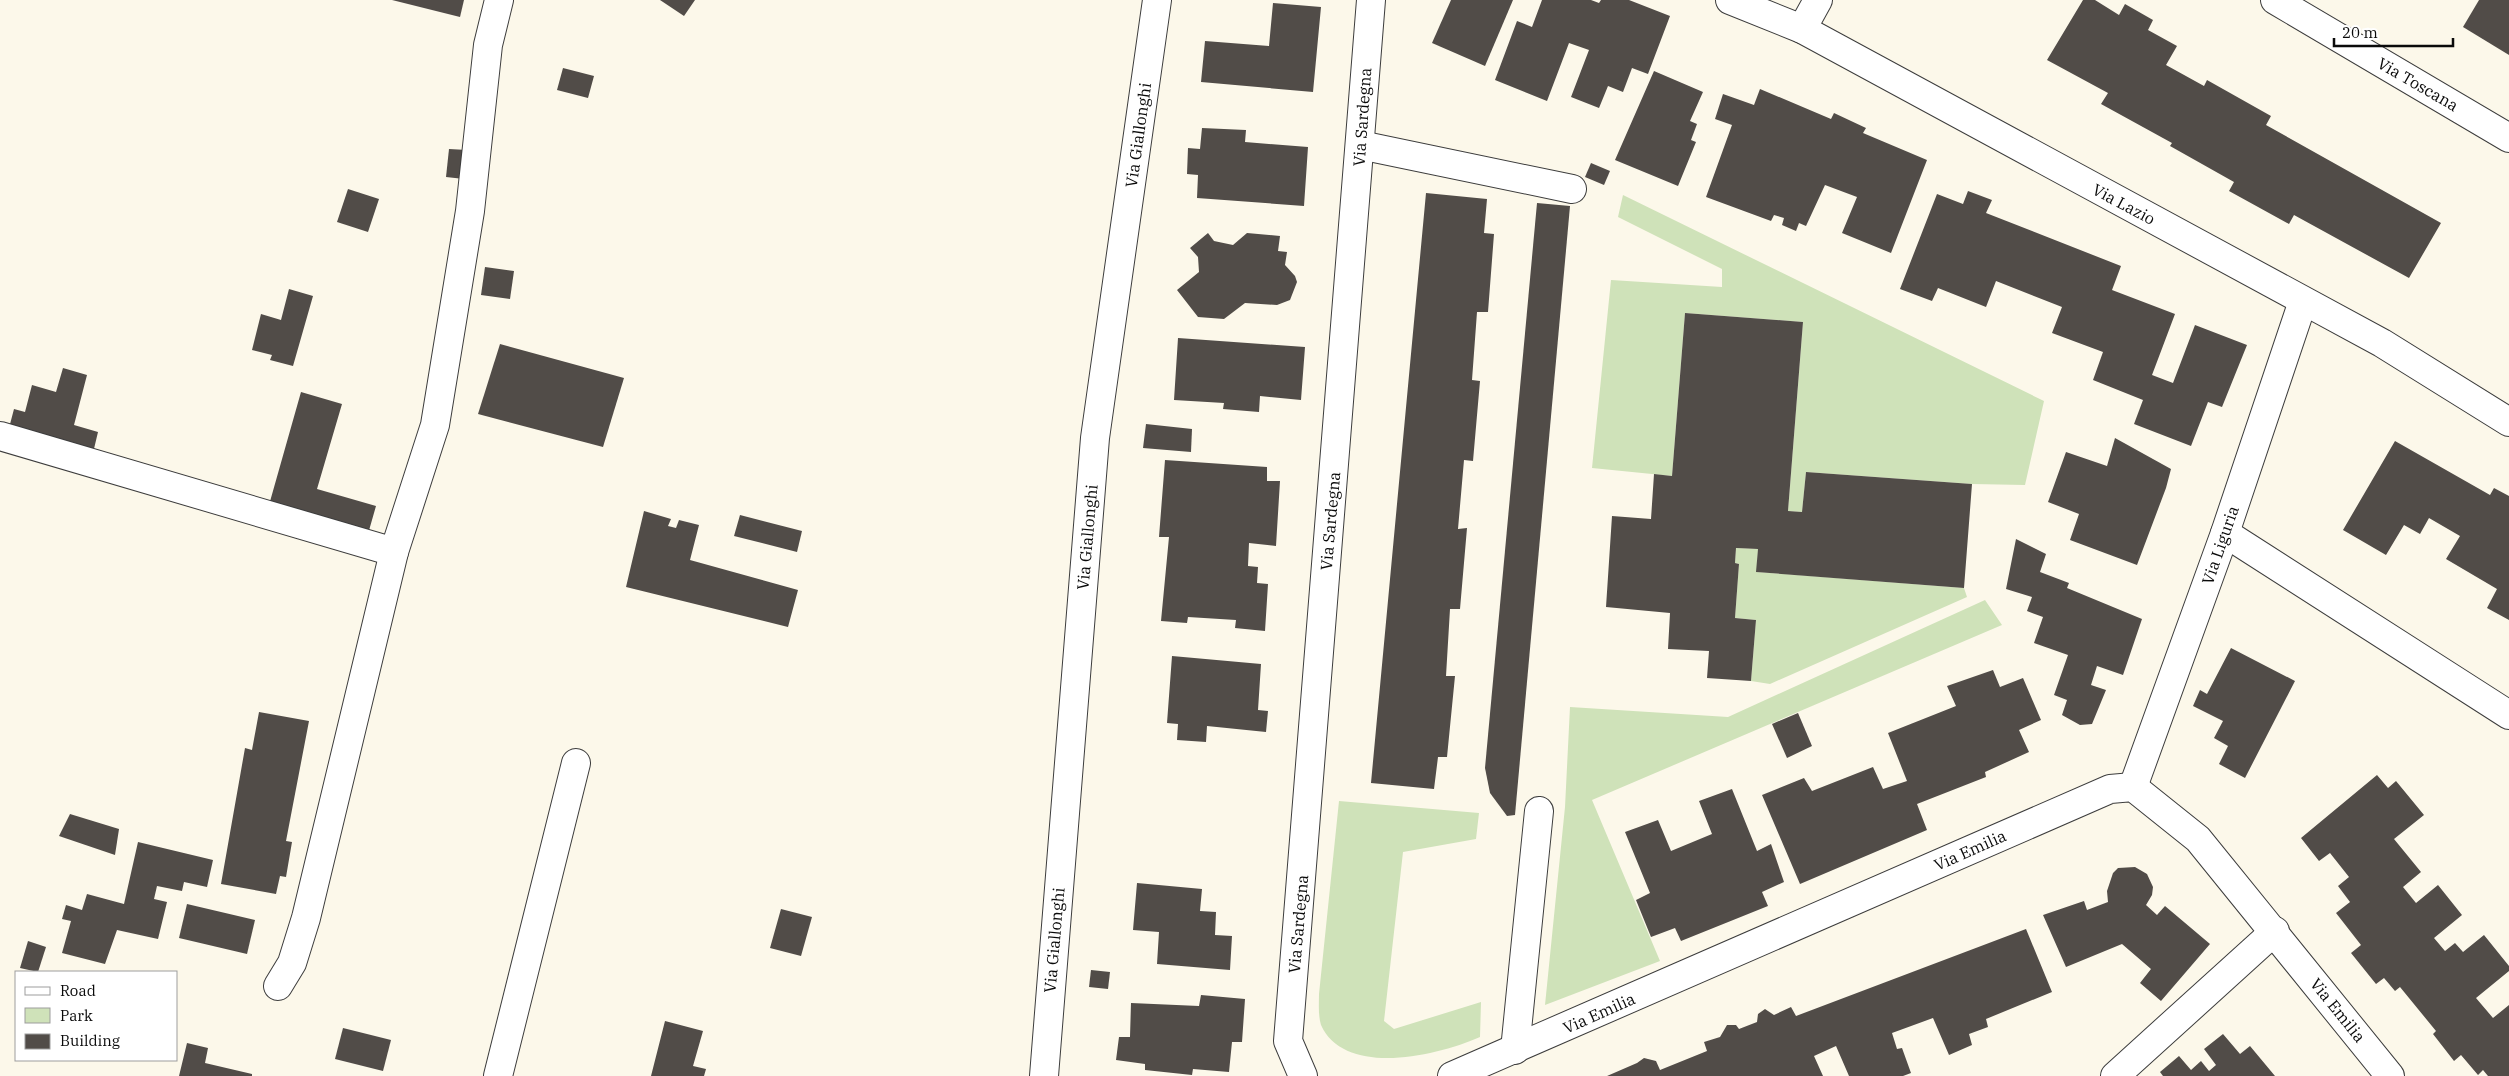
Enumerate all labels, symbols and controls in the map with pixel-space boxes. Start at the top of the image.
scale bar [2334,15,2453,47]
text: 20 m [2342,23,2378,42]
street label: Via Toscana [2374,53,2462,115]
street label: Via Sardegna [1349,67,1375,167]
street label: Via Giallonghi [1121,81,1155,189]
street label: Via Lazio [2089,179,2159,229]
street label: Via Sardegna [1316,471,1344,571]
street label: Via Giallonghi [1072,483,1102,591]
street label: Via Liguria [2197,503,2243,587]
street label: Via Emilia [1931,825,2009,875]
street label: Via Sardegna [1284,874,1312,974]
street label: Via Giallonghi [1039,886,1069,994]
legend [15,971,178,1061]
street label: Via Emilia [2306,974,2370,1046]
text: Road [60,981,96,1000]
street label: Via Emilia [1560,988,1638,1038]
text: Park [60,1006,93,1025]
text: Building [60,1031,120,1050]

